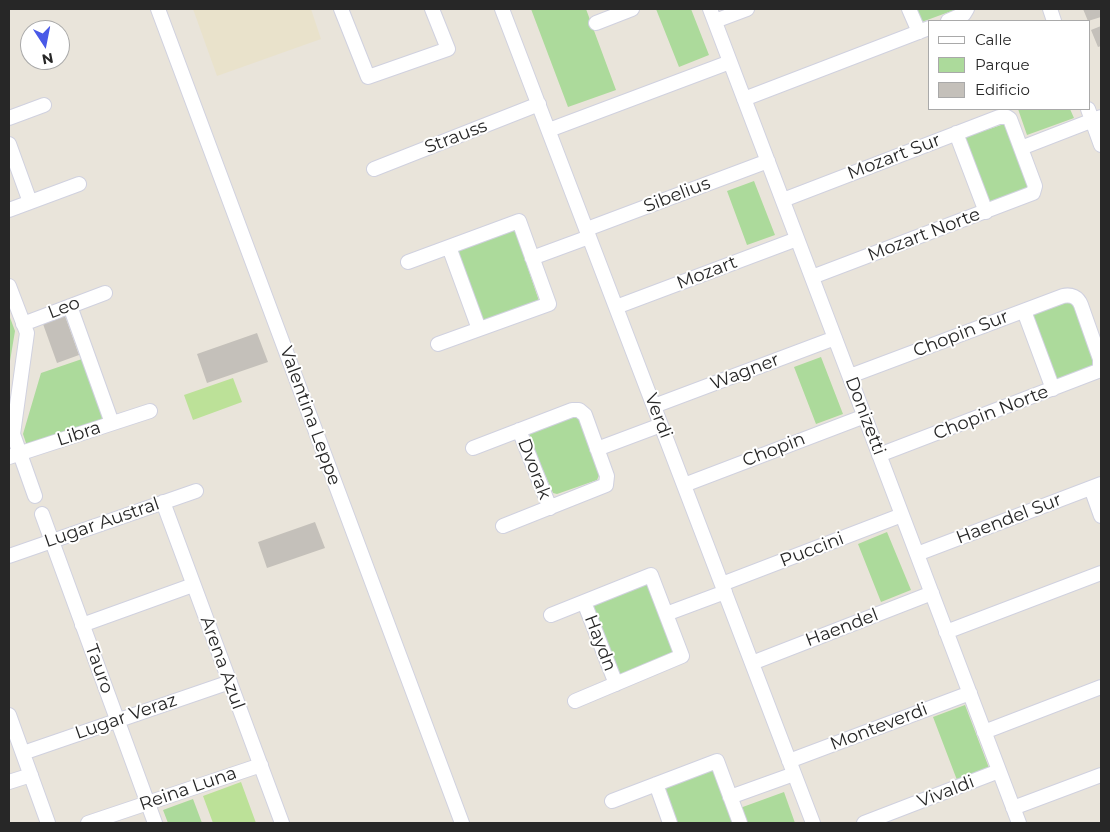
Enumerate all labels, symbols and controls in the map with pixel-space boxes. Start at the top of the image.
north arrow [20,20,70,70]
legend [928,20,1090,110]
text: Calle [975,30,1012,49]
text: N [40,49,55,69]
text: Parque [975,55,1030,74]
text: Edificio [975,80,1030,99]
street label: Strauss [422,115,490,159]
street label: Mozart Sur [844,129,944,185]
street label: Sibelius [641,172,713,218]
street label: Mozart Norte [865,204,983,266]
street label: Mozart [674,252,740,294]
street label: Leo [45,292,83,324]
street label: Chopin Sur [910,306,1012,362]
street label: Valentina Leppe [275,344,345,488]
street label: Wagner [707,349,783,395]
street label: Donizetti [840,374,890,458]
street label: Chopin Norte [930,381,1052,445]
street label: Verdi [640,390,676,442]
street label: Libra [54,417,104,451]
street label: Chopin [740,428,808,472]
street label: Dvorak [513,435,555,503]
street label: Haendel Sur [953,489,1065,549]
street label: Lugar Austral [42,493,162,553]
street label: Puccini [777,528,847,572]
street label: Haendel [803,604,881,652]
street label: Haydn [579,612,621,674]
street label: Arena Azul [195,614,249,712]
street label: Tauro [80,641,118,697]
street label: Lugar Veraz [72,690,180,744]
street label: Monteverdi [827,699,931,755]
street label: Reina Luna [136,762,240,816]
street label: Vivaldi [915,771,977,813]

